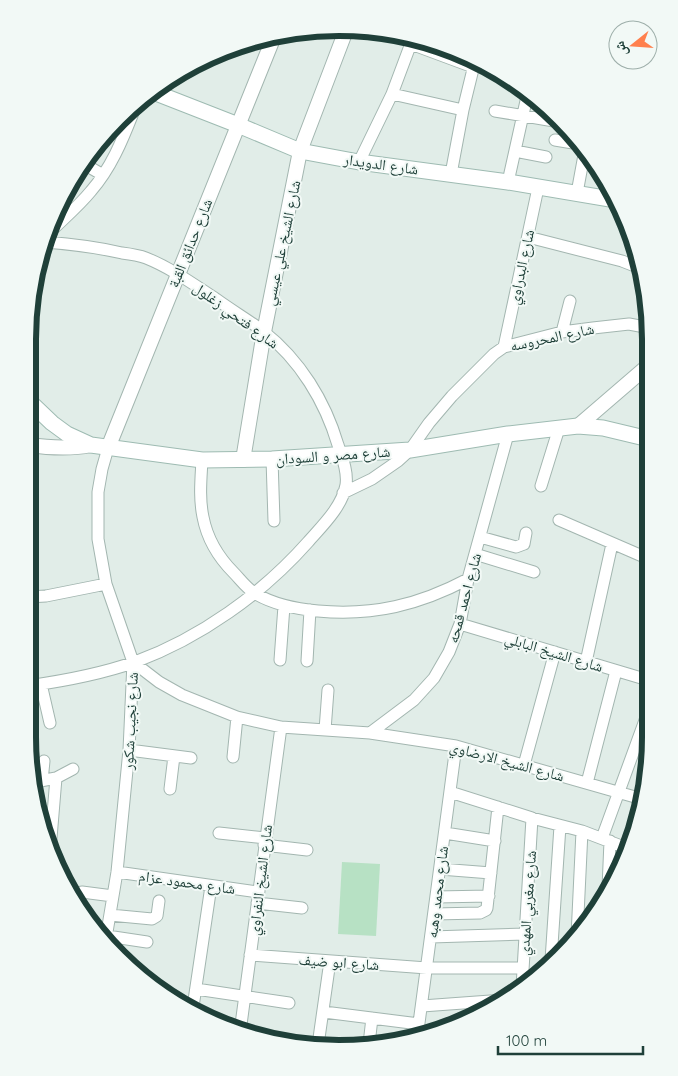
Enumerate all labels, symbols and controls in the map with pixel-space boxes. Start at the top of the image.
north arrow [608,20,658,70]
text: ش [610,39,631,59]
street label: شارع الدويدار [341,149,420,180]
street label: شارع الشيخ علي عيسي [259,178,307,308]
street label: شارع حدائق القبة [164,196,217,291]
street label: شارع البدراوي [504,227,541,307]
street label: شارع فتحي زغلول [188,277,283,355]
street label: شارع المحروسه [508,319,596,356]
street label: شارع مصر و السودان [275,442,391,469]
street label: شارع احمد قمحه [443,551,486,645]
street label: شارع الشيخ البابلي [502,628,606,679]
street label: شارع نجيب شكور [118,671,143,772]
street label: شارع الشيخ الارضاوي [447,737,566,788]
street label: شارع الشيخ النفراوي [244,823,279,937]
street label: شارع محمد وهبه [422,845,453,939]
street label: شارع مغربي المهدي [514,850,543,956]
street label: شارع محمود عزام [137,866,237,899]
street label: شارع ابو ضيف [298,950,380,975]
scale bar [498,1024,643,1056]
text: 100 m [506,1031,547,1050]

